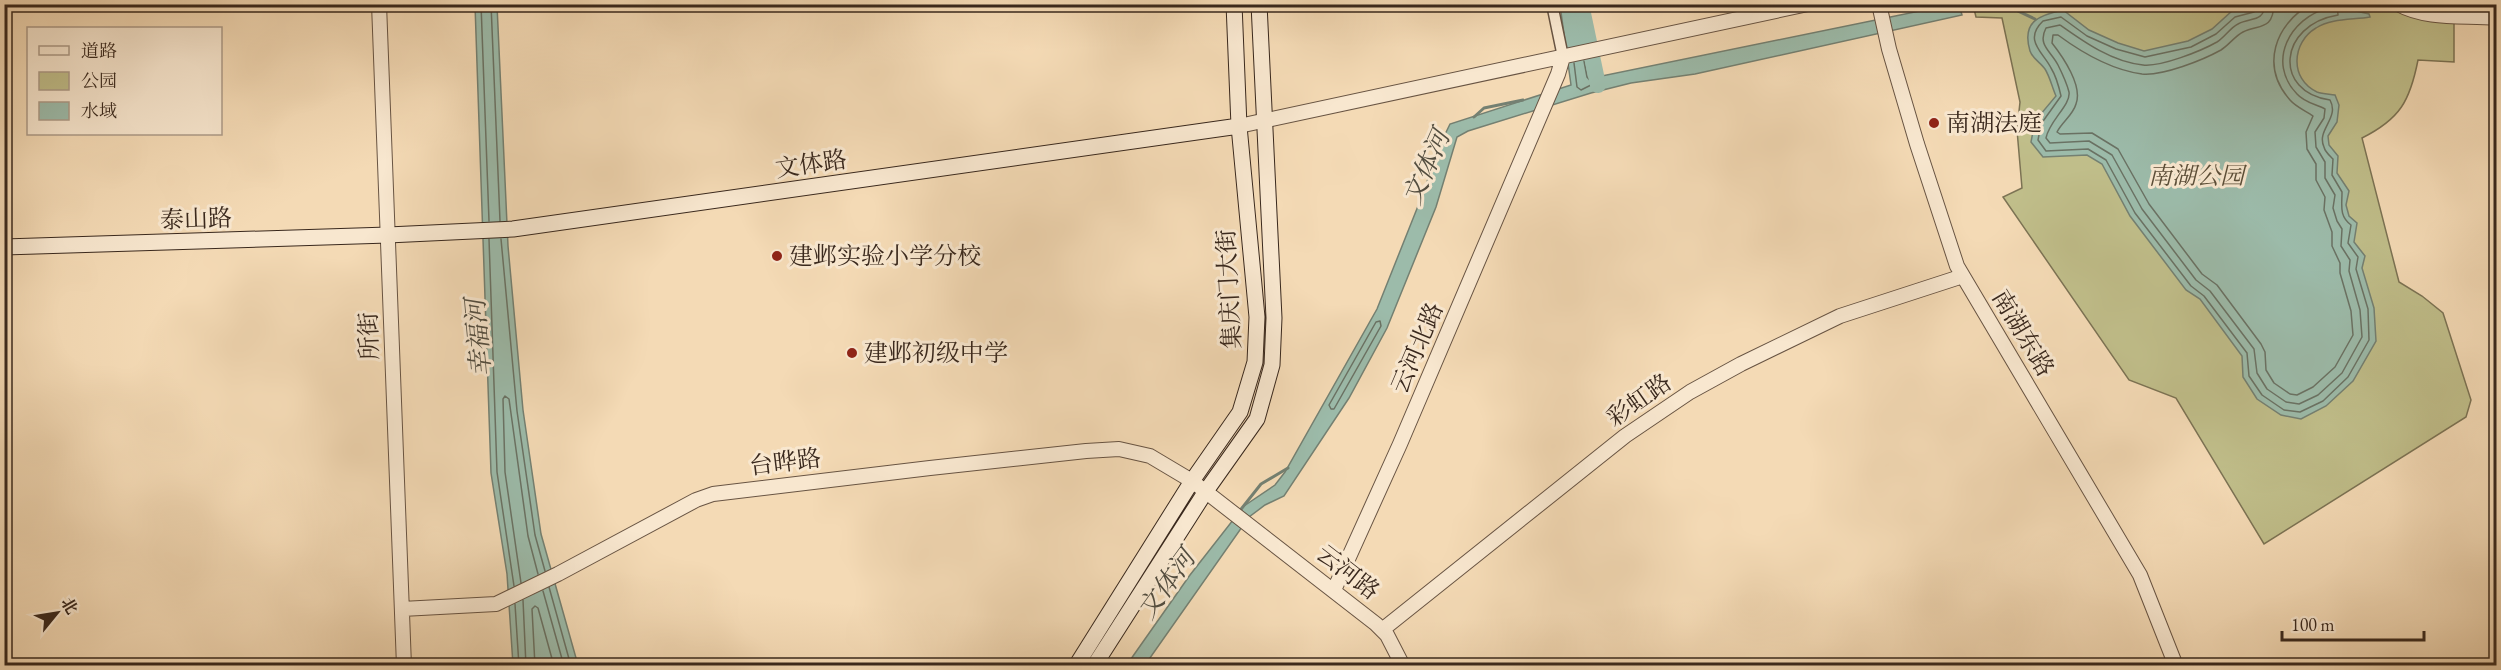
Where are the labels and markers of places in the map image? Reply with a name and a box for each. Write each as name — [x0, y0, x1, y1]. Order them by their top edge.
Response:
place label: 南湖法庭 — [1946, 107, 2042, 138]
marker: 南湖法庭 — [1927, 116, 1941, 130]
place label: 建邺实验小学分校 — [789, 240, 981, 271]
marker: 建邺实验小学分校 — [770, 249, 784, 263]
place label: 建邺初级中学 — [864, 337, 1008, 368]
marker: 建邺初级中学 — [845, 346, 859, 360]

